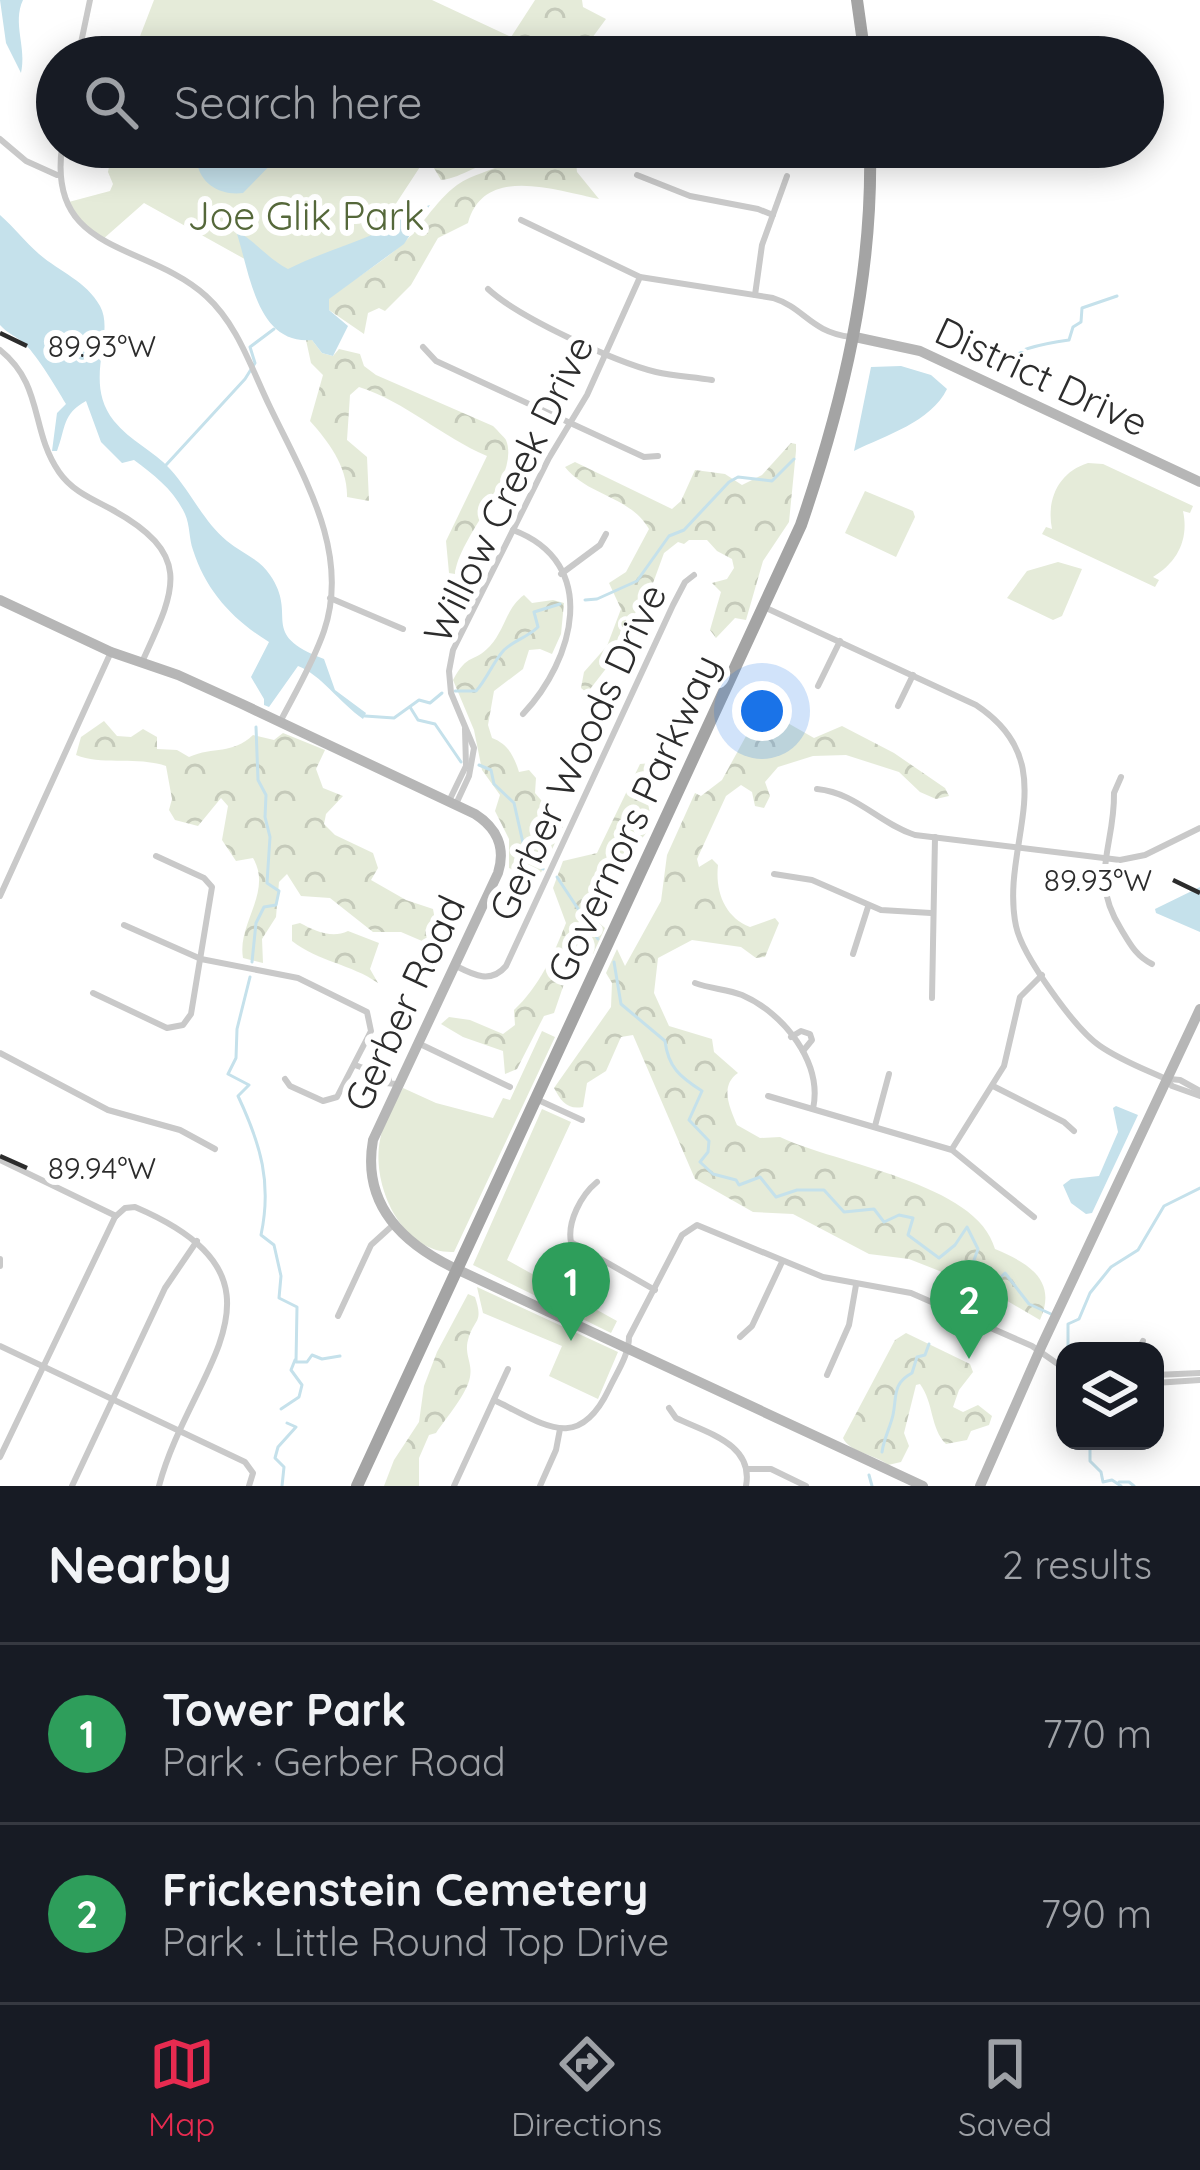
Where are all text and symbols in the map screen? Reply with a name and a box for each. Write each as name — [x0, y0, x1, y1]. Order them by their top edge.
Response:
search box — [36, 36, 1164, 168]
icon: search — [78, 69, 144, 135]
text: Search here — [174, 74, 422, 130]
park label: Joe Glik Park — [187, 191, 425, 240]
street label: District Drive — [928, 305, 1156, 447]
text: 89.93°W — [48, 327, 156, 365]
street label: Willow Creek Drive — [412, 327, 604, 651]
street label: Gerber Woods Drive — [477, 576, 677, 928]
street label: Governors Parkway — [536, 646, 730, 990]
your location — [732, 681, 792, 741]
text: 89.93°W — [1044, 861, 1152, 899]
street label: Gerber Road — [333, 887, 475, 1119]
text: 89.94°W — [48, 1149, 156, 1187]
pin: 1 — [532, 1242, 610, 1341]
pin: 2 — [930, 1260, 1008, 1359]
map controls — [1056, 1342, 1164, 1450]
button: layers — [1056, 1342, 1164, 1450]
text: Nearby — [48, 1532, 232, 1596]
text: 2 results — [1002, 1540, 1152, 1589]
text: Tower Park — [162, 1681, 406, 1737]
text: 1 — [79, 1709, 95, 1758]
text: 770 m — [1043, 1709, 1152, 1758]
text: Park · Gerber Road — [162, 1737, 506, 1786]
text: Frickenstein Cemetery — [162, 1861, 648, 1917]
text: 2 — [76, 1889, 98, 1938]
text: 790 m — [1041, 1889, 1152, 1938]
text: Park · Little Round Top Drive — [162, 1917, 669, 1966]
tab: Map — [148, 2031, 215, 2144]
tab: Directions — [511, 2031, 662, 2144]
tab: Saved — [958, 2031, 1052, 2144]

